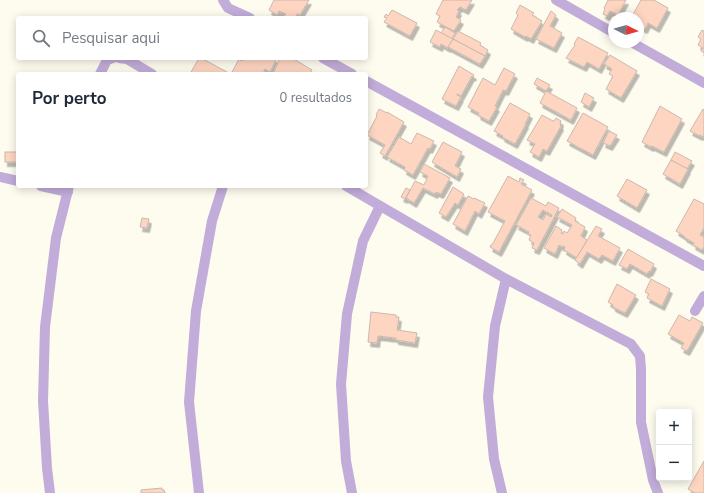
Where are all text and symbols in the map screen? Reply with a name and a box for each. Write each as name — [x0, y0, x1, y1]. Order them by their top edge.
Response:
north arrow — [608, 12, 644, 48]
search box — [16, 16, 368, 60]
icon: search — [30, 27, 52, 49]
text: Pesquisar aqui — [62, 28, 160, 48]
text: Por perto — [32, 87, 107, 110]
text: 0 resultados — [280, 89, 352, 107]
map controls — [656, 409, 692, 481]
button: + — [656, 409, 692, 445]
button: − — [656, 445, 692, 481]

